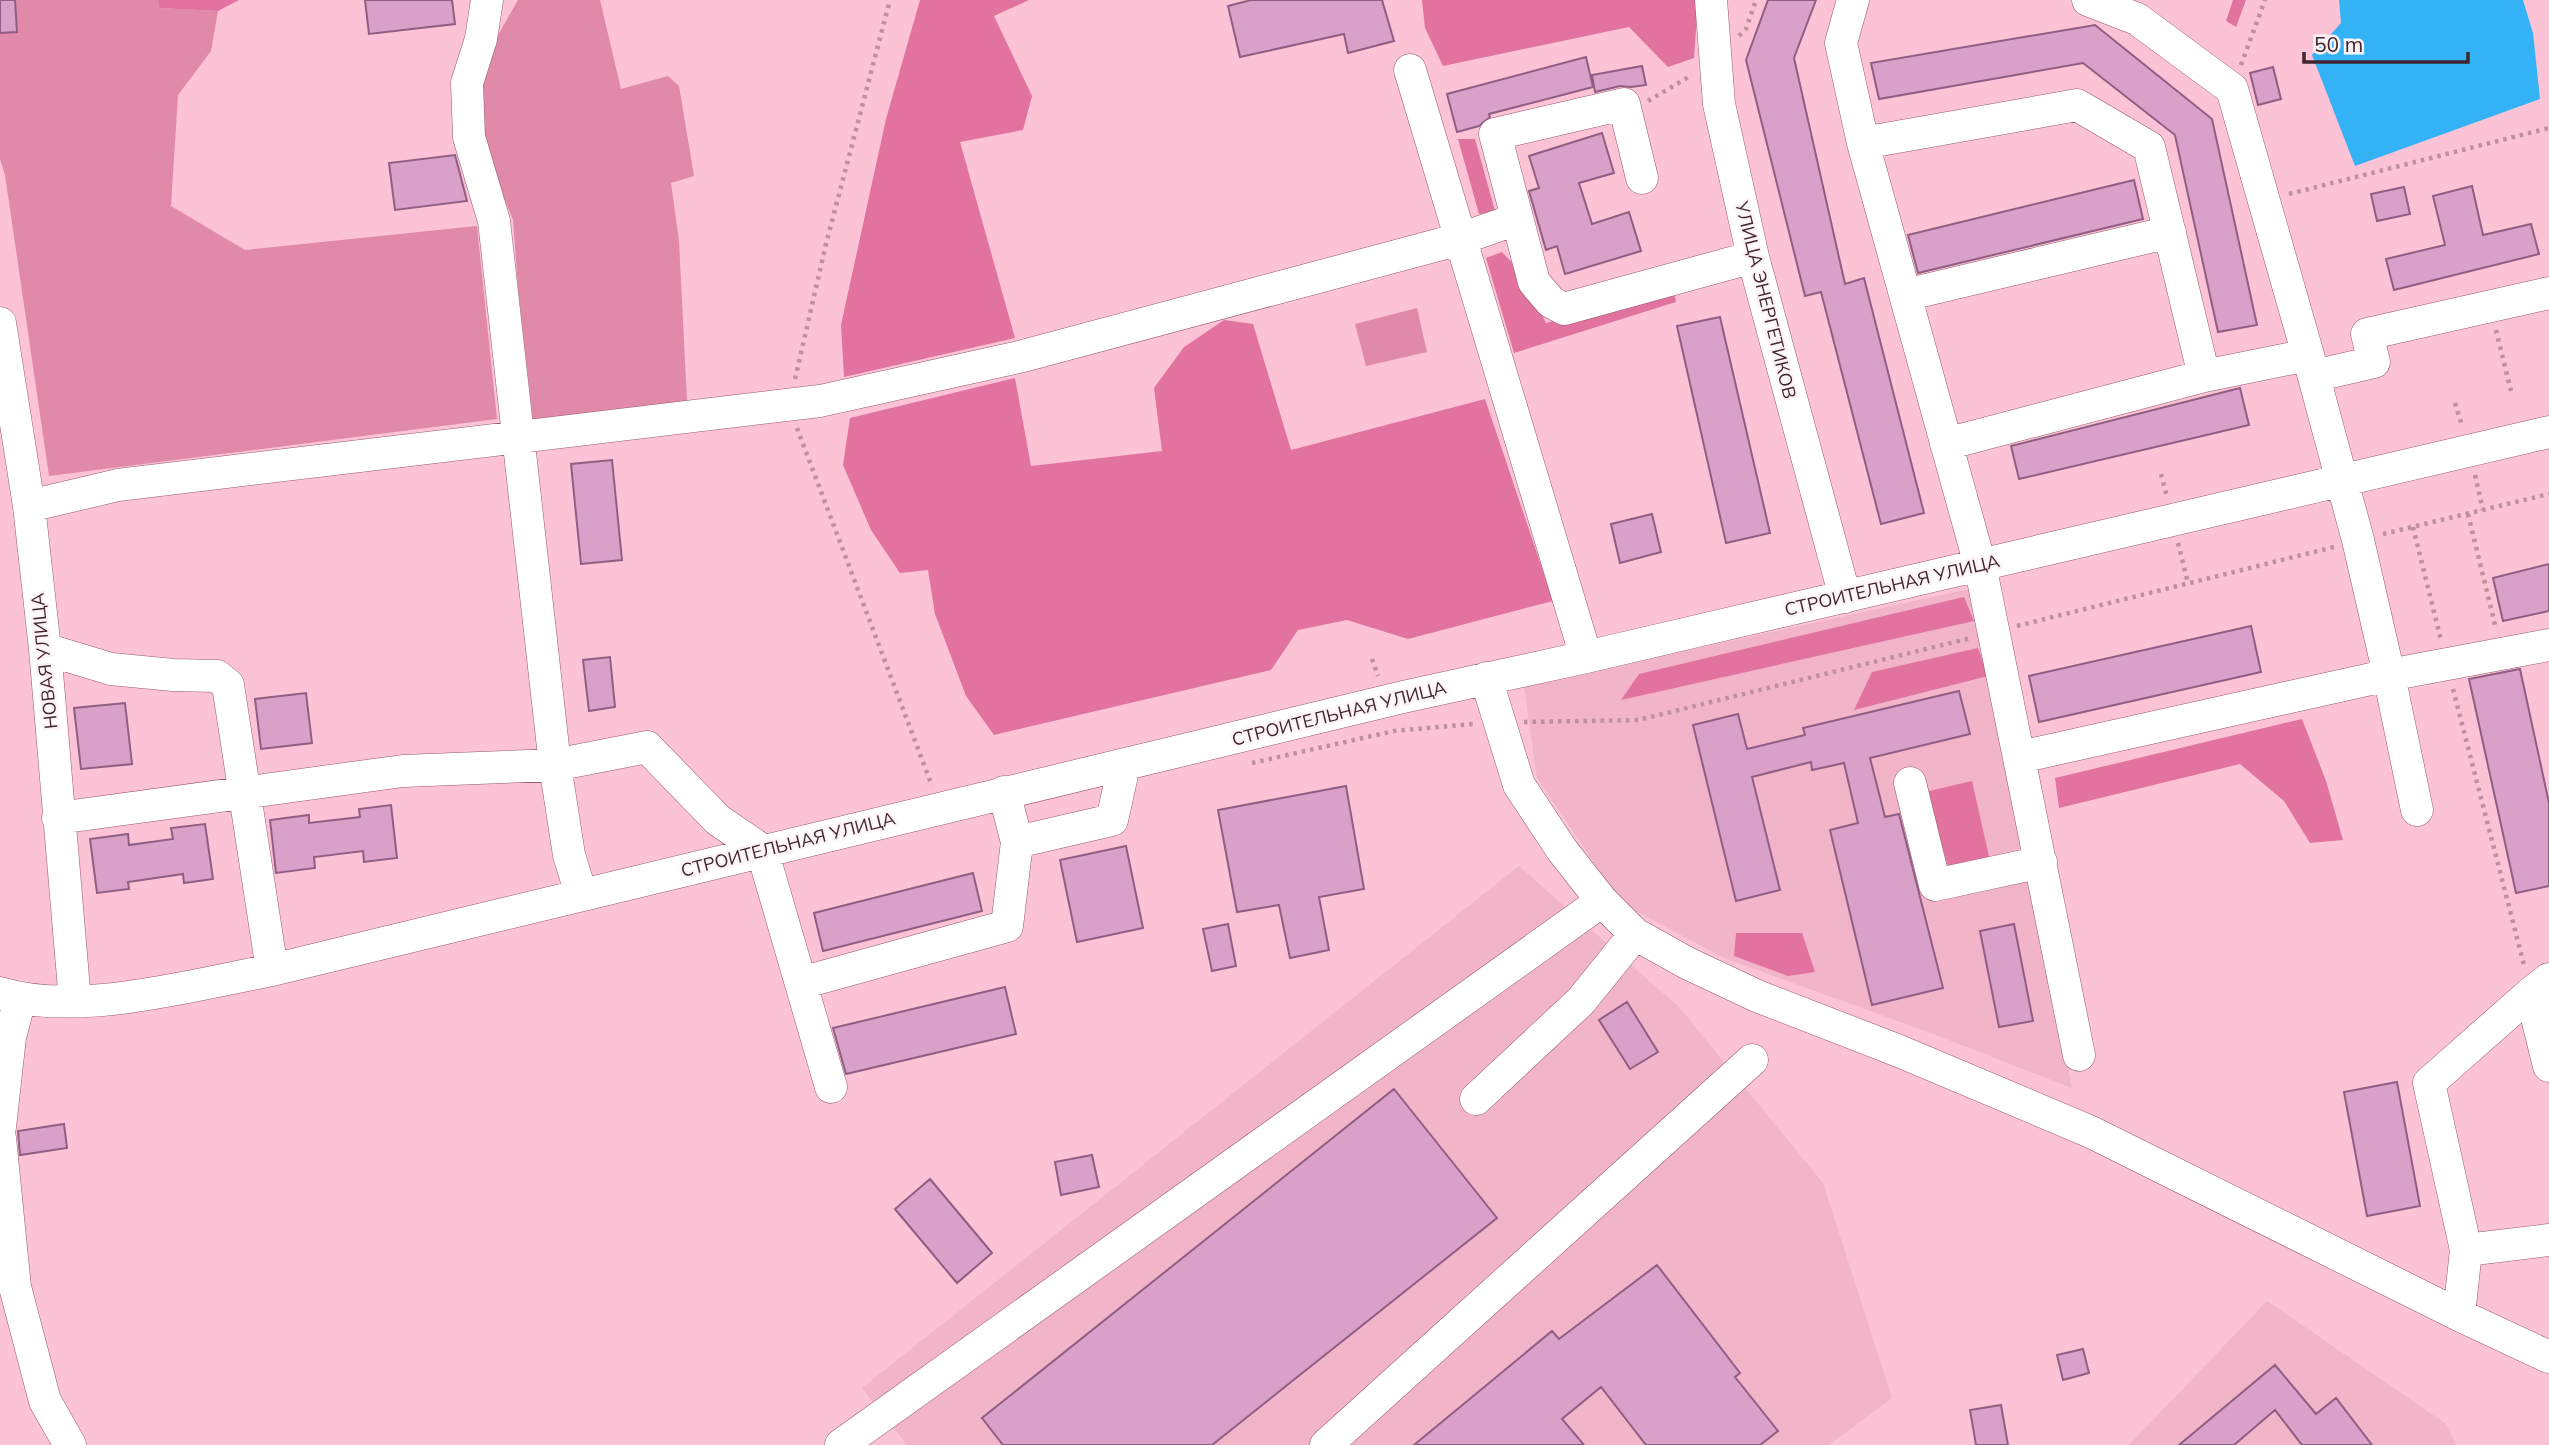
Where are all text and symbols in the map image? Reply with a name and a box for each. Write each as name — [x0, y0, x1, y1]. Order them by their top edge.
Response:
scale bar — [2304, 21, 2468, 65]
text: 50 m — [2314, 31, 2363, 57]
street label: УЛИЦА ЭНЕРГЕТИКОВ — [1730, 198, 1802, 401]
street label: СТРОИТЕЛЬНАЯ УЛИЦА — [1782, 549, 2002, 621]
street label: НОВАЯ УЛИЦА — [25, 592, 63, 730]
street label: СТРОИТЕЛЬНАЯ УЛИЦА — [1229, 675, 1449, 751]
street label: СТРОИТЕЛЬНАЯ УЛИЦА — [678, 806, 898, 882]

